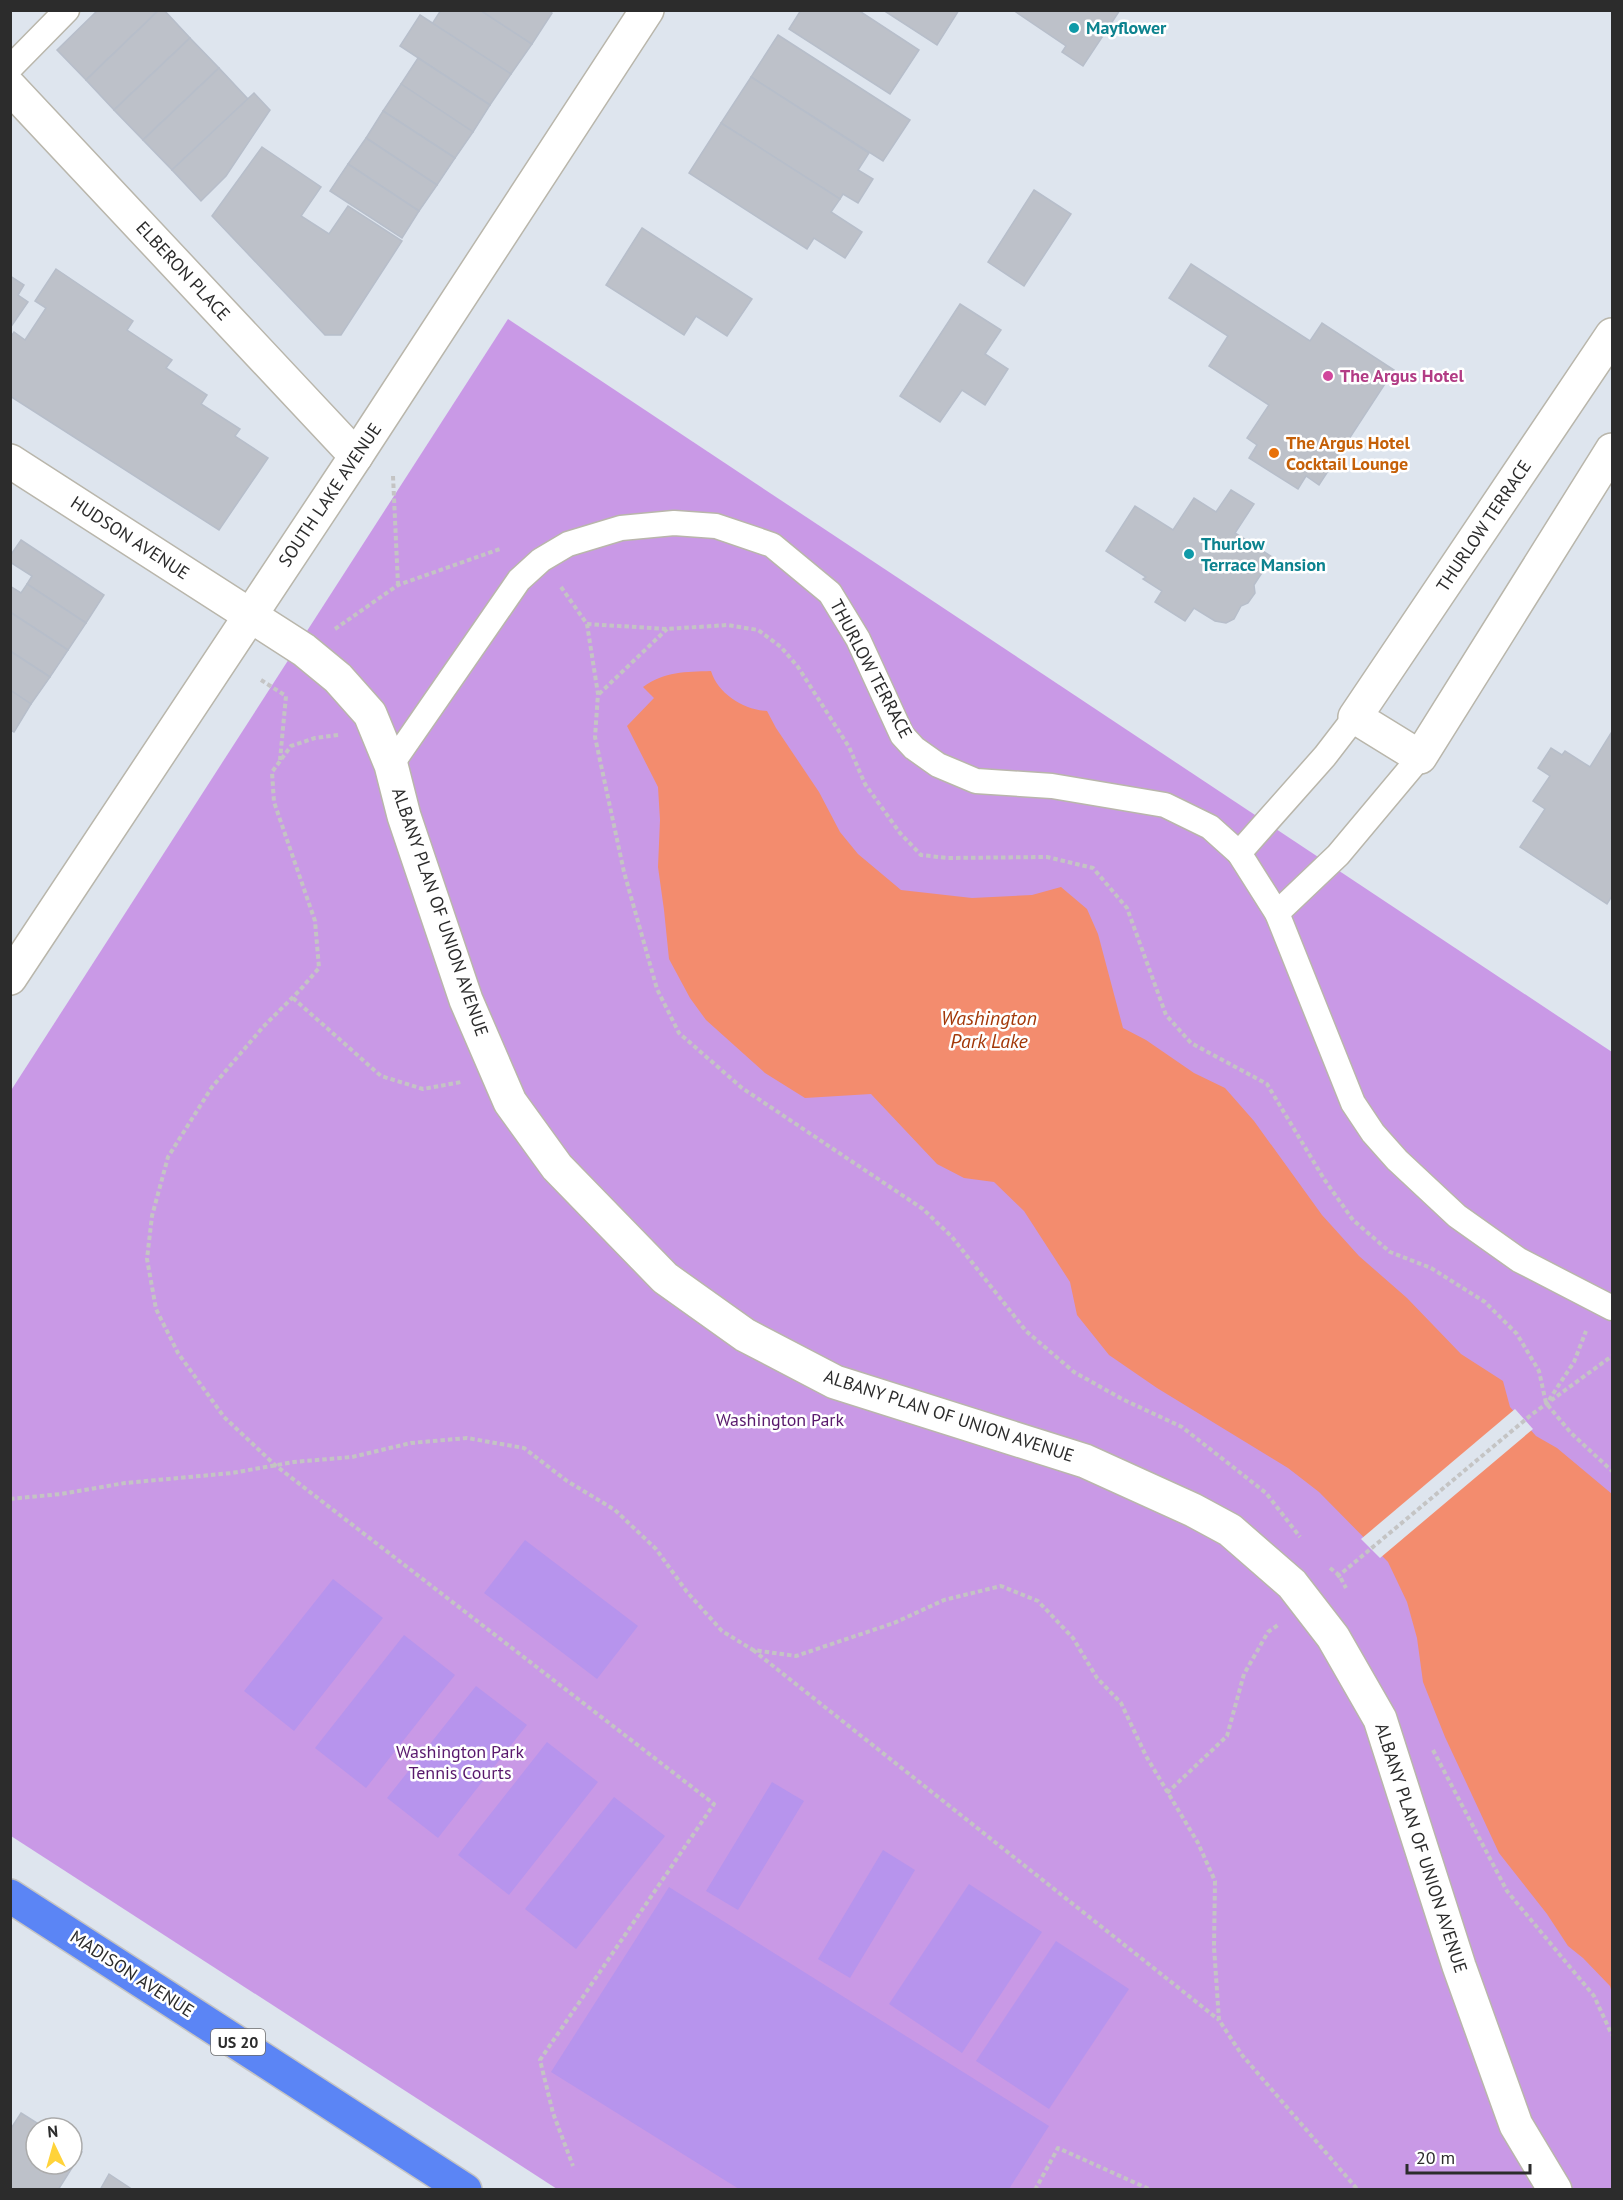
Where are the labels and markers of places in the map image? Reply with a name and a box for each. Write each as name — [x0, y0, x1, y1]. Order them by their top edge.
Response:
place label: Mayflower — [1086, 16, 1167, 39]
marker: Mayflower — [1067, 21, 1081, 35]
place label: The Argus Hotel — [1340, 364, 1464, 387]
marker: The Argus Hotel — [1321, 369, 1335, 383]
place label: The Argus Hotel Cocktail Lounge — [1286, 431, 1410, 475]
marker: The Argus Hotel Cocktail Lounge — [1267, 446, 1281, 460]
place label: Thurlow Terrace Mansion — [1201, 532, 1326, 576]
marker: Thurlow Terrace Mansion — [1182, 547, 1196, 561]

